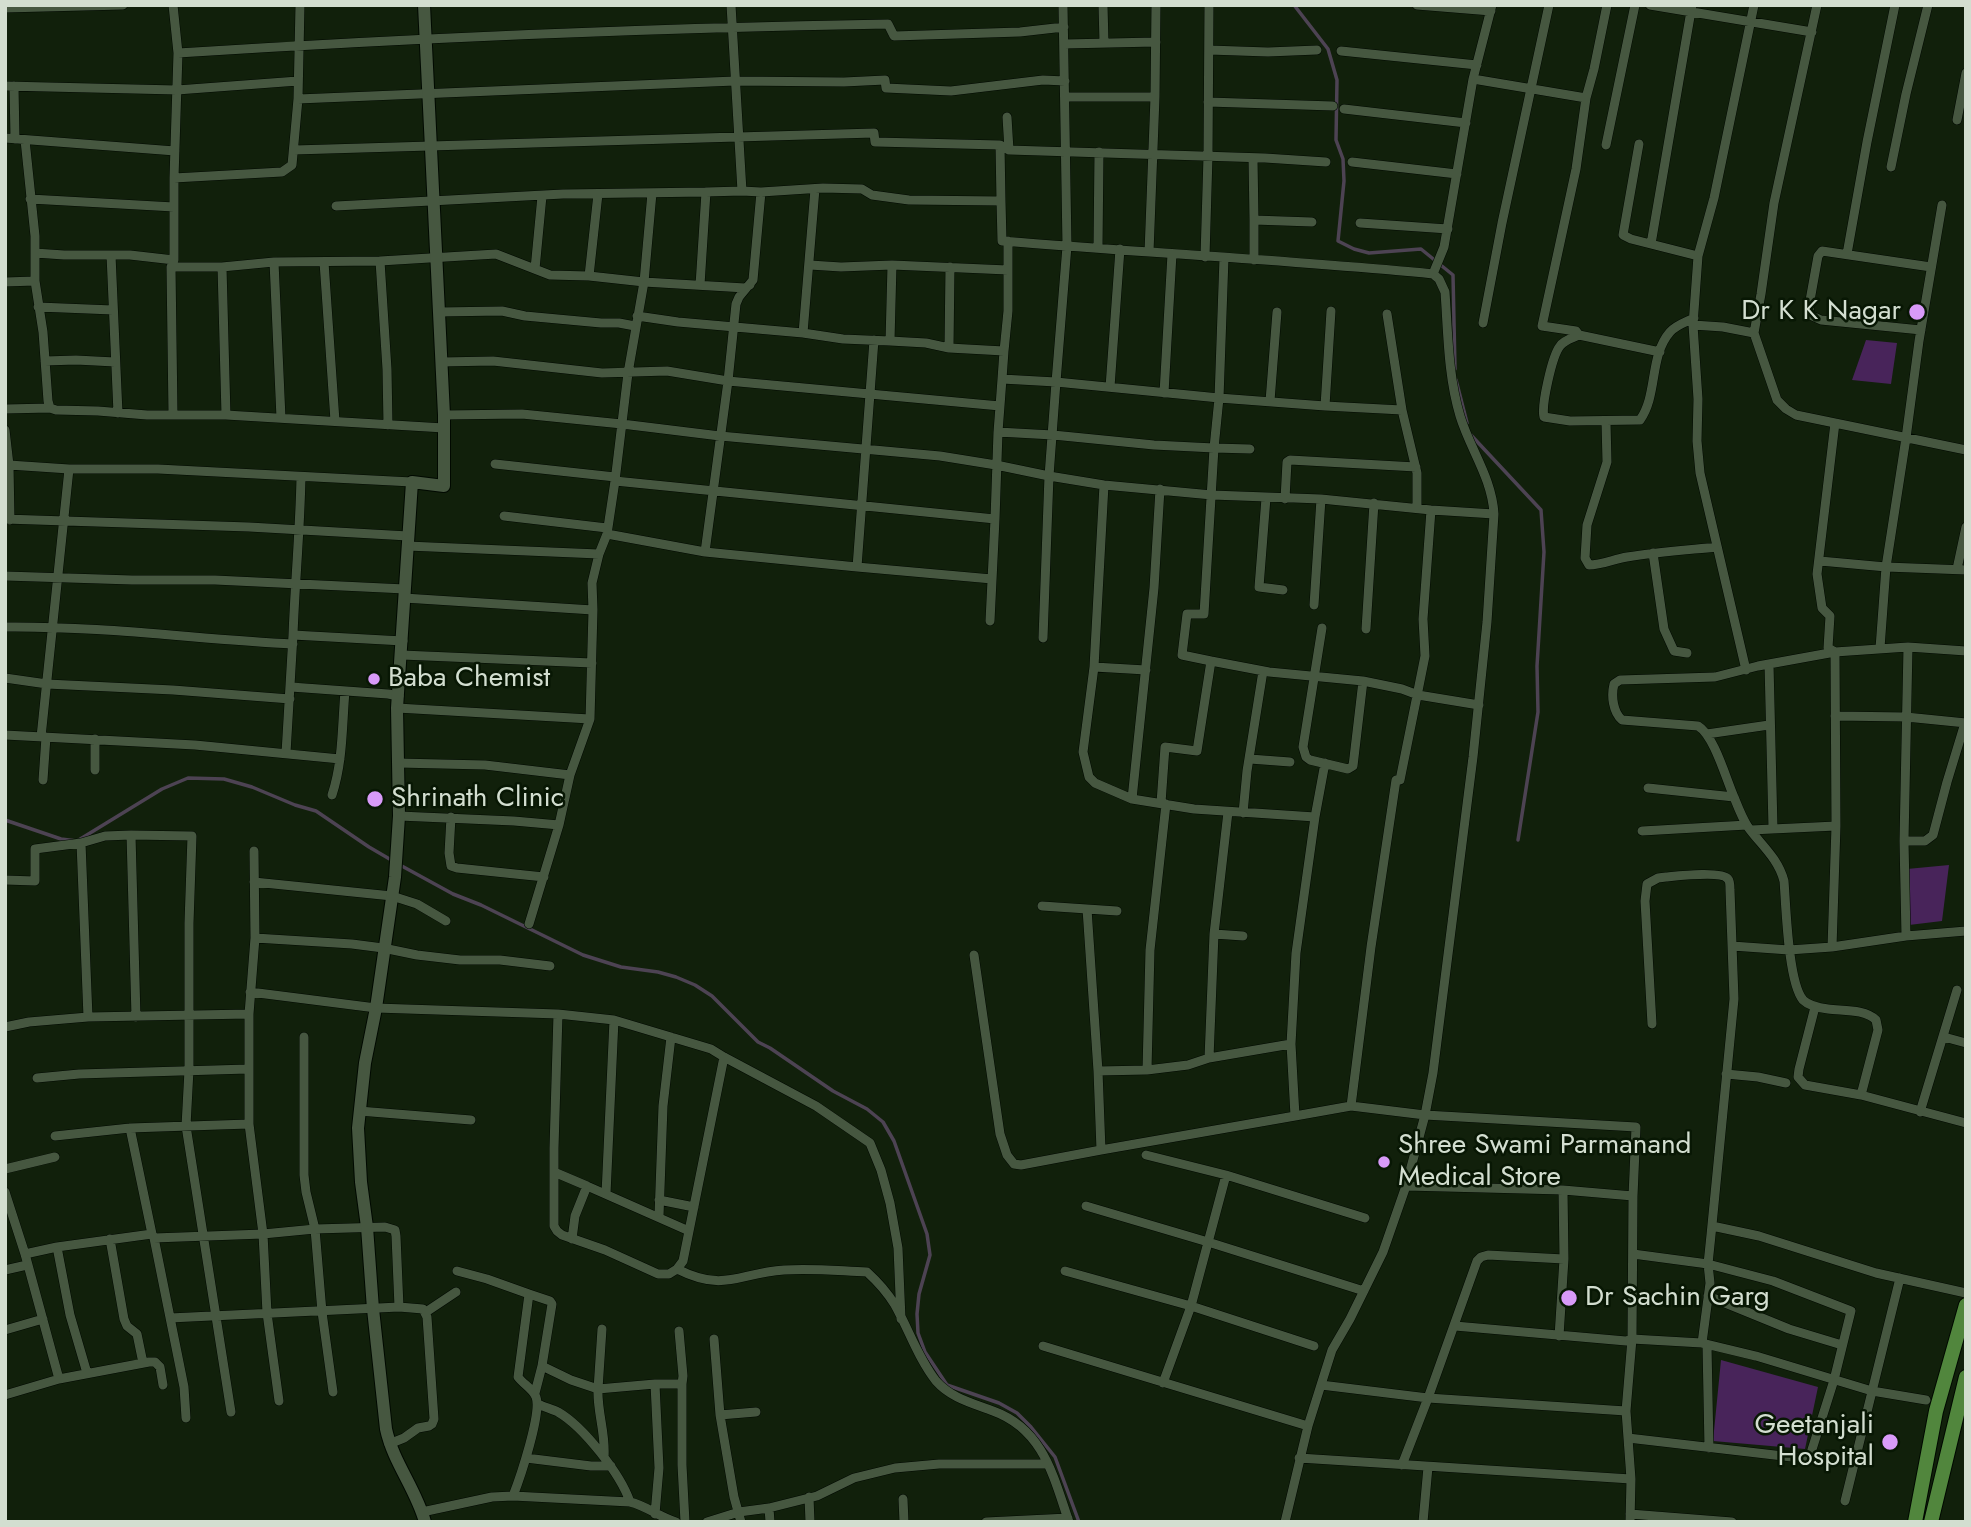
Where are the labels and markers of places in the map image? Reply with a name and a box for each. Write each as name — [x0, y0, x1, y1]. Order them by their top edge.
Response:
place label: Dr K K Nagar — [1741, 295, 1901, 329]
marker: Dr K K Nagar — [1907, 302, 1927, 322]
place label: Baba Chemist — [388, 662, 550, 696]
marker: Baba Chemist — [366, 671, 382, 687]
place label: Shrinath Clinic — [391, 782, 564, 816]
marker: Shrinath Clinic — [365, 789, 385, 809]
place label: Shree Swami Parmanand Medical Store — [1398, 1129, 1692, 1195]
marker: Shree Swami Parmanand Medical Store — [1376, 1154, 1392, 1170]
place label: Dr Sachin Garg — [1585, 1281, 1770, 1315]
marker: Dr Sachin Garg — [1559, 1288, 1579, 1308]
place label: Geetanjali Hospital — [1754, 1409, 1874, 1475]
marker: Geetanjali Hospital — [1880, 1432, 1900, 1452]

